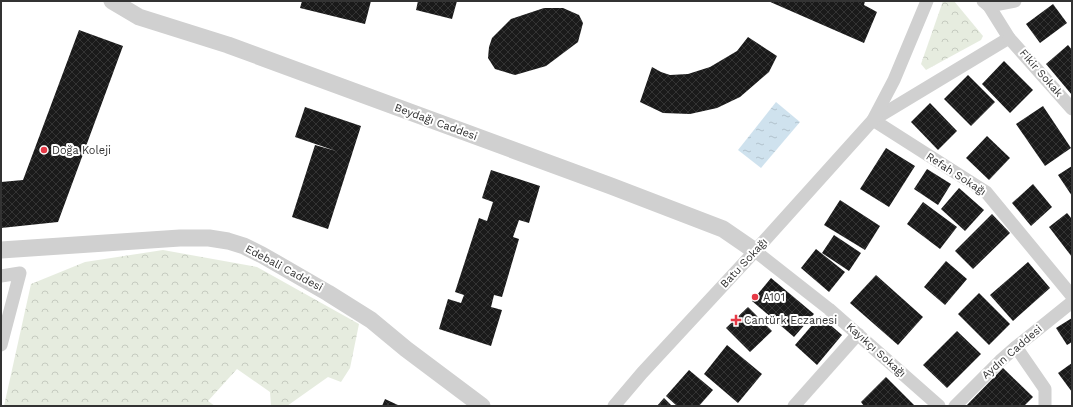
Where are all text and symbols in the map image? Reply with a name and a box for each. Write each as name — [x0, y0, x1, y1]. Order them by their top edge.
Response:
street label: Fikir Sokak — [1017, 46, 1065, 100]
street label: Beydağı Caddesi — [393, 101, 479, 143]
place label: Doğa Koleji — [52, 144, 111, 157]
marker: Doğa Koleji — [39, 145, 49, 155]
street label: Refah Sokağı — [924, 150, 988, 198]
street label: Batu Sokağı — [718, 235, 770, 291]
street label: Edebali Caddesi — [243, 242, 325, 294]
place label: A101 — [763, 291, 785, 304]
marker: A101 — [750, 292, 760, 302]
place label: Cantürk Eczanesi — [744, 314, 837, 327]
marker: Cantürk Eczanesi — [731, 315, 741, 325]
street label: Kayıkçı Sokağı — [844, 320, 908, 380]
street label: Aydın Caddesi — [979, 322, 1045, 382]

